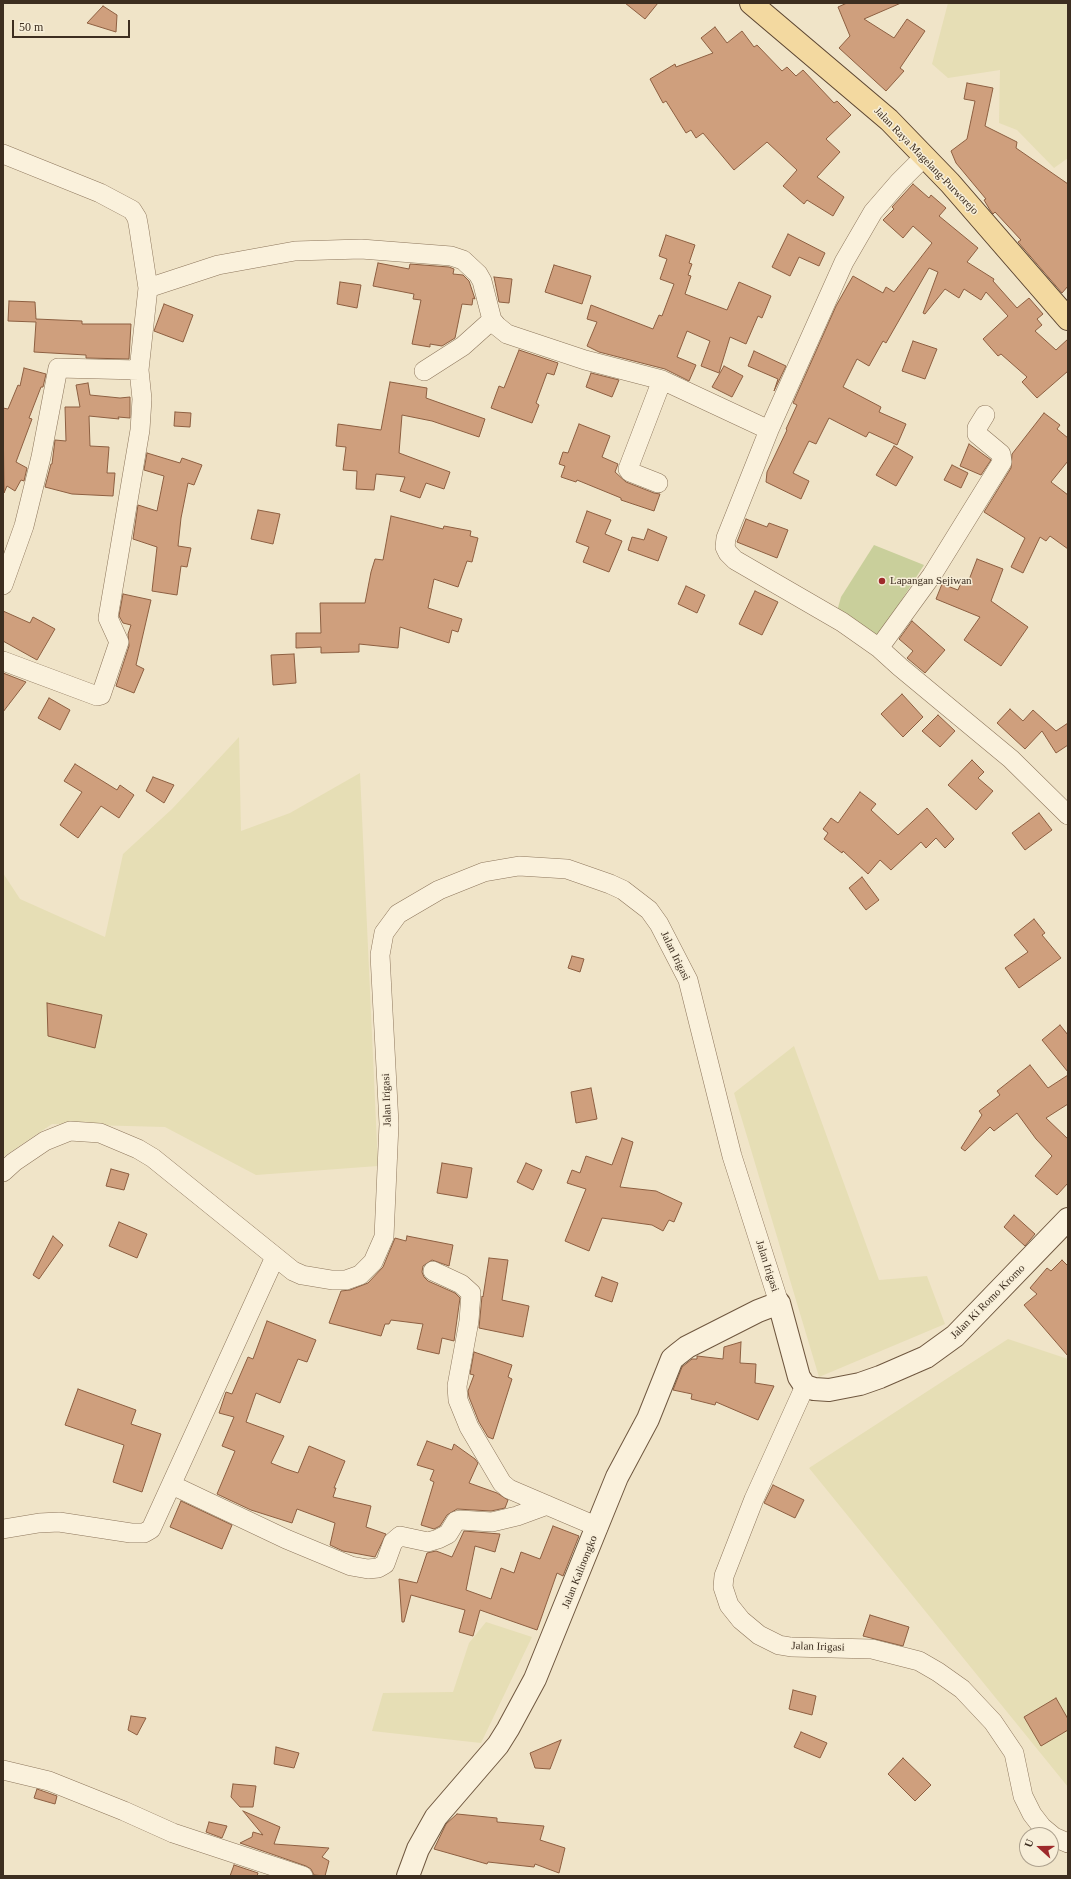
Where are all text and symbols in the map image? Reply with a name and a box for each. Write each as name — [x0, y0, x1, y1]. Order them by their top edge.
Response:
scale bar — [14, 12, 132, 38]
text: 50 m — [19, 20, 43, 34]
street label: Jalan Raya Magelang-Purworejo — [871, 105, 981, 217]
place label: Lapangan Sejiwan — [890, 574, 972, 588]
marker: Lapangan Sejiwan — [877, 576, 887, 586]
street label: Jalan Irigasi — [657, 929, 693, 983]
street label: Jalan Irigasi — [379, 1073, 395, 1127]
street label: Jalan Irigasi — [752, 1239, 782, 1293]
street label: Jalan Ki Romo Kromo — [948, 1262, 1028, 1342]
street label: Jalan Kalinongko — [559, 1534, 601, 1610]
street label: Jalan Irigasi — [791, 1639, 845, 1655]
north arrow — [1019, 1827, 1059, 1867]
text: U — [1022, 1837, 1036, 1849]

